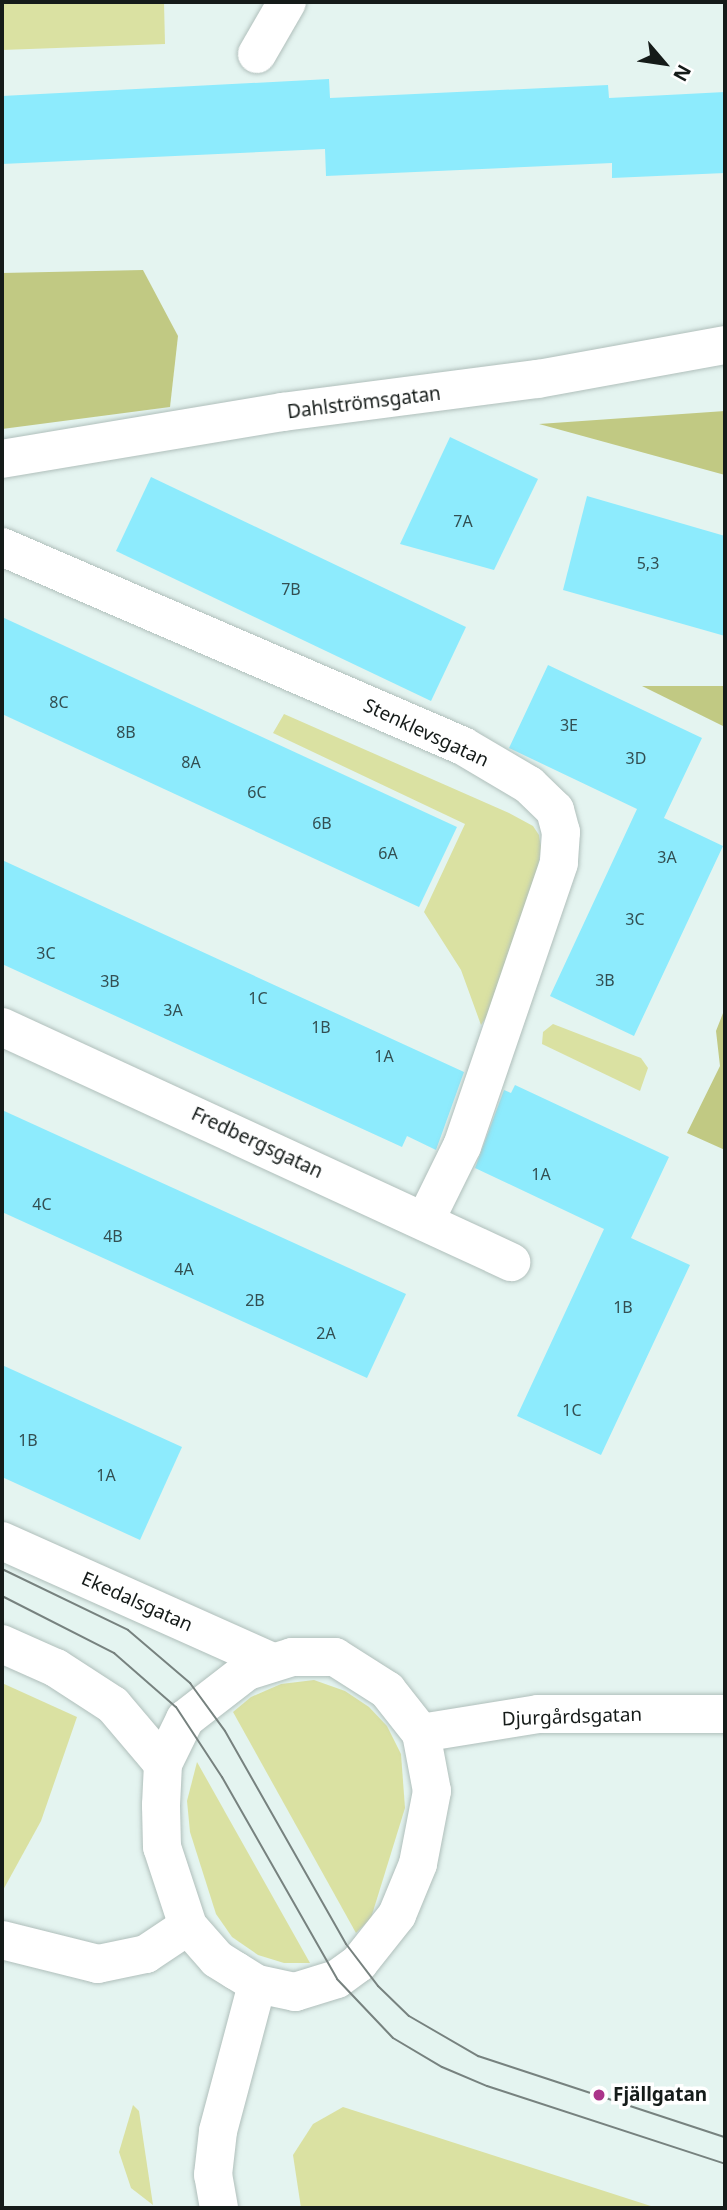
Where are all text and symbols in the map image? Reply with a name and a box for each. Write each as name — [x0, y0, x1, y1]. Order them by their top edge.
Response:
north arrow — [629, 28, 699, 98]
text: N — [667, 60, 697, 86]
street label: Dahlströmsgatan — [286, 382, 442, 424]
house number: 7A — [453, 511, 473, 531]
house number: 5,3 — [637, 553, 659, 573]
house number: 7B — [281, 579, 301, 599]
house number: 8C — [49, 692, 69, 712]
street label: Stenklevsgatan — [360, 694, 492, 772]
house number: 3E — [560, 715, 578, 735]
house number: 8B — [116, 722, 136, 742]
house number: 3D — [626, 748, 646, 768]
house number: 8A — [181, 752, 201, 772]
house number: 6C — [247, 782, 267, 802]
house number: 6B — [312, 813, 332, 833]
house number: 6A — [378, 843, 398, 863]
house number: 3A — [657, 847, 677, 867]
house number: 3C — [625, 909, 645, 929]
house number: 3C — [36, 943, 56, 963]
house number: 3B — [595, 970, 615, 990]
house number: 3B — [100, 971, 120, 991]
house number: 1C — [248, 988, 268, 1008]
house number: 3A — [163, 1000, 183, 1020]
house number: 1B — [311, 1017, 331, 1037]
house number: 1A — [374, 1046, 394, 1066]
street label: Fredbergsgatan — [188, 1103, 326, 1183]
house number: 1A — [531, 1164, 551, 1184]
house number: 4C — [32, 1194, 52, 1214]
house number: 4B — [103, 1226, 123, 1246]
house number: 4A — [174, 1259, 194, 1279]
house number: 2B — [245, 1290, 265, 1310]
house number: 1B — [613, 1297, 633, 1317]
house number: 2A — [316, 1323, 336, 1343]
house number: 1C — [562, 1400, 582, 1420]
house number: 1B — [18, 1430, 38, 1450]
house number: 1A — [96, 1465, 116, 1485]
street label: Ekedalsgatan — [78, 1567, 196, 1637]
street label: Djurgårdsgatan — [501, 1703, 643, 1731]
place label: Fjällgatan — [613, 2084, 707, 2106]
marker: Fjällgatan — [591, 2087, 607, 2103]

